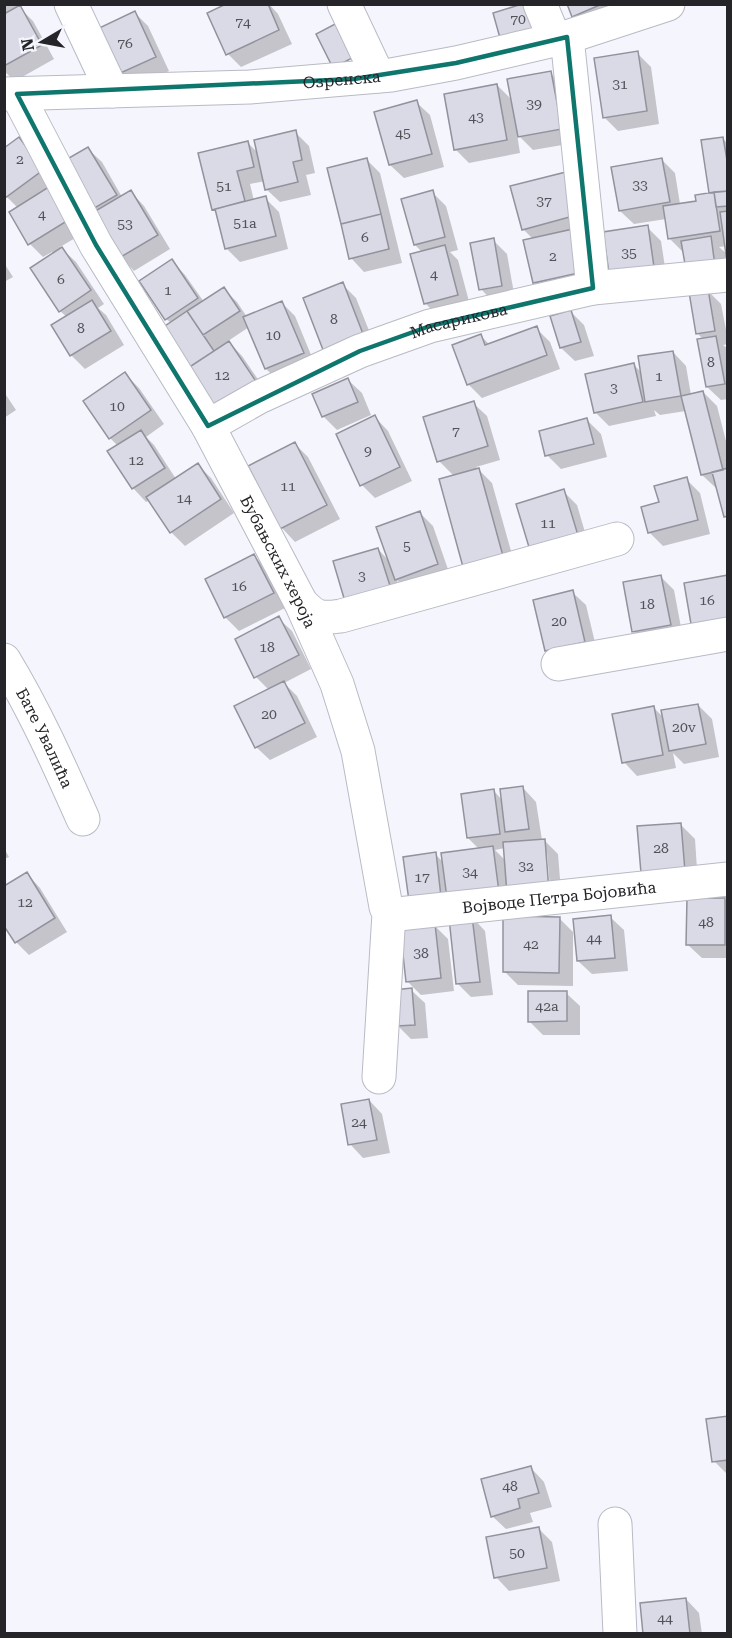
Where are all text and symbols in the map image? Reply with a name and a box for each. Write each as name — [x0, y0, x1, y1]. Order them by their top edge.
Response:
house number: 70 — [510, 11, 526, 27]
north arrow — [12, 12, 72, 72]
house number: 74 — [235, 14, 251, 30]
house number: 76 — [117, 35, 133, 51]
text: N — [17, 37, 38, 52]
street label: Озренска — [302, 67, 382, 92]
house number: 31 — [612, 76, 628, 92]
house number: 39 — [526, 96, 542, 112]
house number: 43 — [468, 109, 484, 125]
house number: 45 — [395, 125, 411, 141]
house number: 2 — [16, 151, 24, 167]
house number: 33 — [632, 177, 648, 193]
house number: 51 — [216, 178, 232, 194]
house number: 37 — [536, 193, 552, 209]
house number: 4 — [38, 206, 46, 222]
house number: 51a — [233, 215, 257, 231]
house number: 53 — [117, 216, 133, 232]
house number: 6 — [361, 229, 369, 245]
house number: 35 — [621, 245, 637, 261]
house number: 2 — [549, 248, 557, 264]
house number: 4 — [430, 266, 438, 282]
house number: 6 — [57, 271, 65, 287]
house number: 1 — [164, 282, 172, 298]
street label: Масарикова — [407, 299, 509, 342]
house number: 8 — [330, 311, 338, 327]
house number: 8 — [77, 320, 85, 336]
house number: 10 — [265, 327, 281, 343]
house number: 8 — [707, 354, 715, 370]
house number: 12 — [214, 367, 230, 383]
house number: 1 — [655, 368, 663, 384]
house number: 3 — [610, 380, 618, 396]
house number: 10 — [109, 398, 125, 414]
house number: 7 — [452, 423, 460, 439]
house number: 9 — [364, 443, 372, 459]
house number: 12 — [128, 452, 144, 468]
house number: 11 — [280, 478, 296, 494]
house number: 14 — [176, 490, 192, 506]
street label: Бубањских хероја — [236, 492, 320, 631]
house number: 11 — [540, 515, 556, 531]
house number: 5 — [403, 538, 411, 554]
house number: 3 — [358, 568, 366, 584]
house number: 16 — [231, 578, 247, 594]
house number: 16 — [699, 592, 715, 608]
house number: 18 — [639, 596, 655, 612]
house number: 20 — [551, 613, 567, 629]
house number: 18 — [259, 639, 275, 655]
street label: Бате Увалића — [12, 685, 77, 791]
house number: 20 — [261, 706, 277, 722]
house number: 20v — [672, 719, 697, 735]
house number: 28 — [653, 840, 669, 856]
house number: 32 — [518, 858, 534, 874]
house number: 34 — [462, 864, 478, 880]
house number: 17 — [414, 869, 430, 885]
street label: Војводе Петра Бојовића — [461, 878, 657, 917]
house number: 12 — [17, 894, 33, 910]
house number: 48 — [698, 914, 714, 930]
house number: 44 — [586, 930, 602, 946]
house number: 42 — [523, 936, 539, 952]
house number: 38 — [413, 945, 429, 961]
house number: 42a — [535, 998, 559, 1014]
house number: 24 — [351, 1114, 367, 1130]
house number: 48 — [502, 1478, 518, 1494]
house number: 50 — [509, 1545, 525, 1561]
house number: 44 — [657, 1610, 673, 1626]

